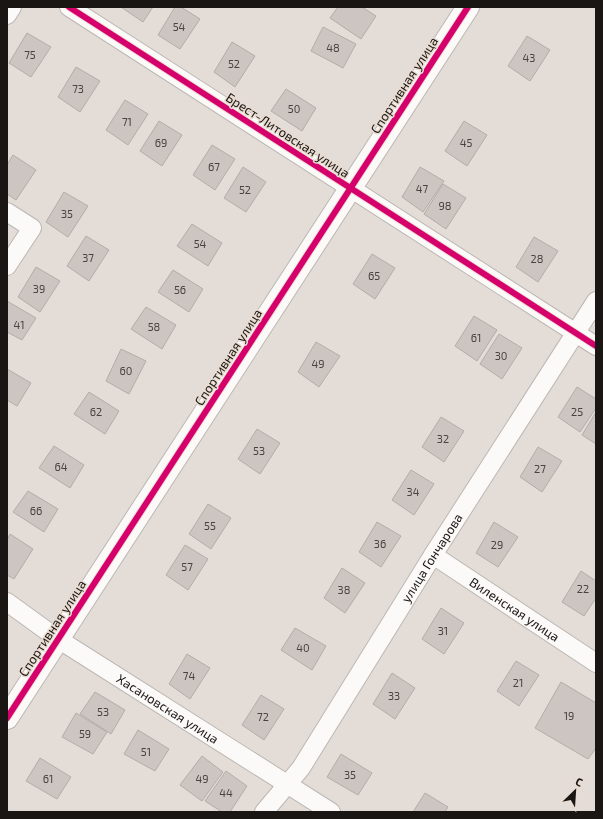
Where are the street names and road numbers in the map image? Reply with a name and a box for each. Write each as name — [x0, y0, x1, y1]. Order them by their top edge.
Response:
street label: Спортивная улица — [367, 34, 441, 136]
street label: Брест-Литовская улица — [223, 89, 353, 181]
street label: Спортивная улица — [191, 306, 265, 408]
street label: улица Гончарова — [398, 510, 466, 605]
street label: Виленская улица — [467, 574, 563, 645]
street label: Спортивная улица — [15, 577, 89, 679]
street label: Хасановская улица — [114, 670, 222, 747]

